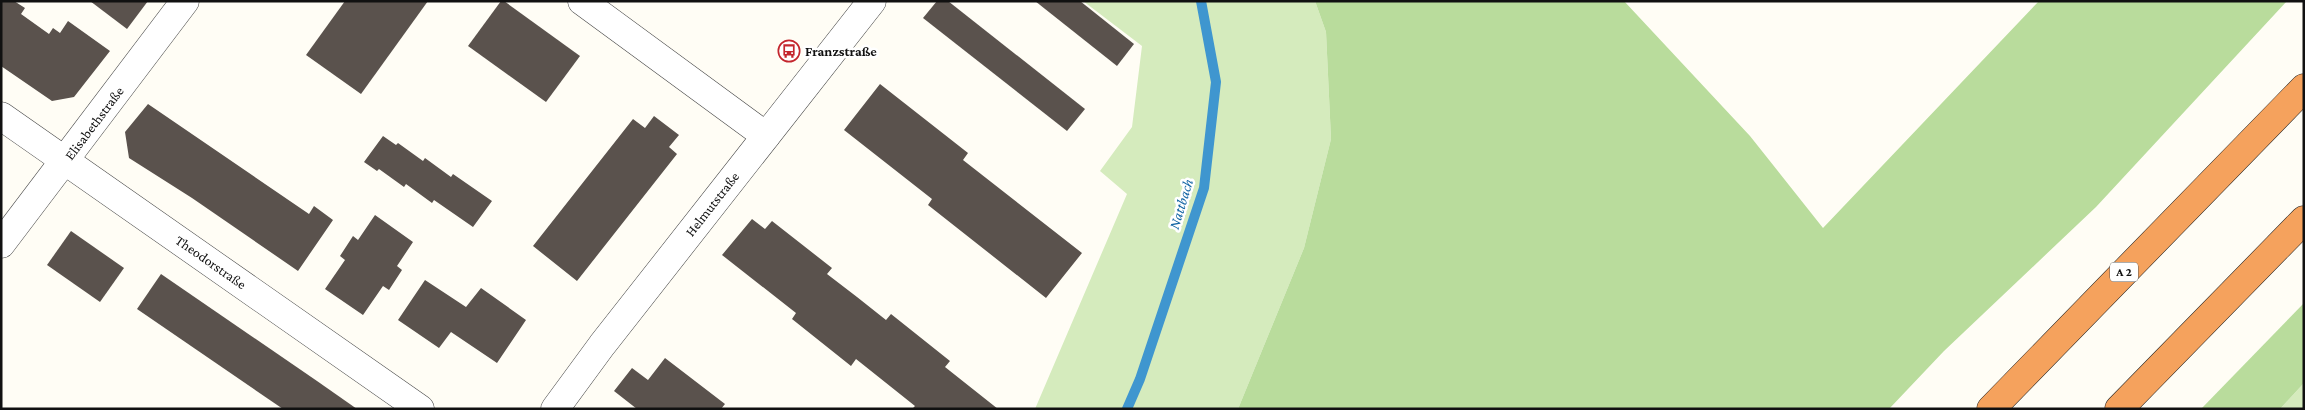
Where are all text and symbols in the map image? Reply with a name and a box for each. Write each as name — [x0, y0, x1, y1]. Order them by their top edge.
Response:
bus stop icon: Franzstraße — [777, 39, 801, 63]
place label: Franzstraße — [805, 43, 877, 59]
street label: Elisabethstraße — [61, 83, 127, 163]
street label: Helmutstraße — [682, 169, 742, 239]
water label: Nattbach — [1166, 177, 1196, 231]
street label: Theodorstraße — [173, 232, 249, 292]
road number: A 2 — [2110, 262, 2138, 282]

